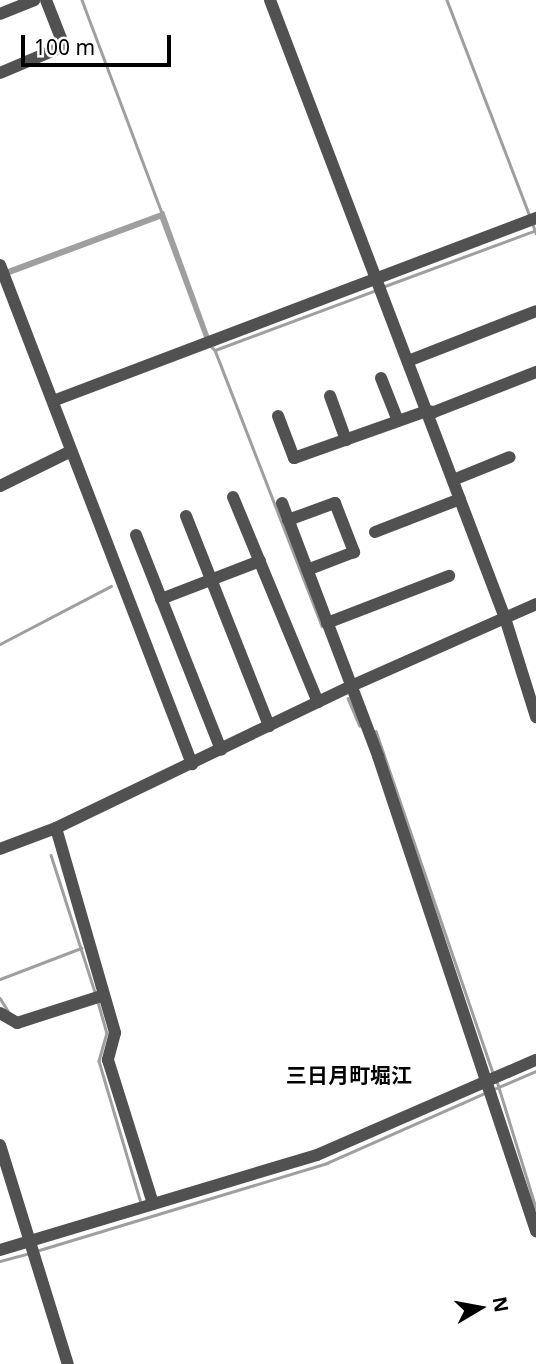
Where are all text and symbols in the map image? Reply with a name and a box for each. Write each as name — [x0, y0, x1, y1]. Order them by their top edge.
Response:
scale bar — [24, 21, 175, 65]
text: 100 m — [34, 33, 95, 61]
district label: 三日月町堀江 — [286, 1062, 412, 1088]
north arrow — [445, 1273, 515, 1343]
text: N — [487, 1294, 515, 1314]

